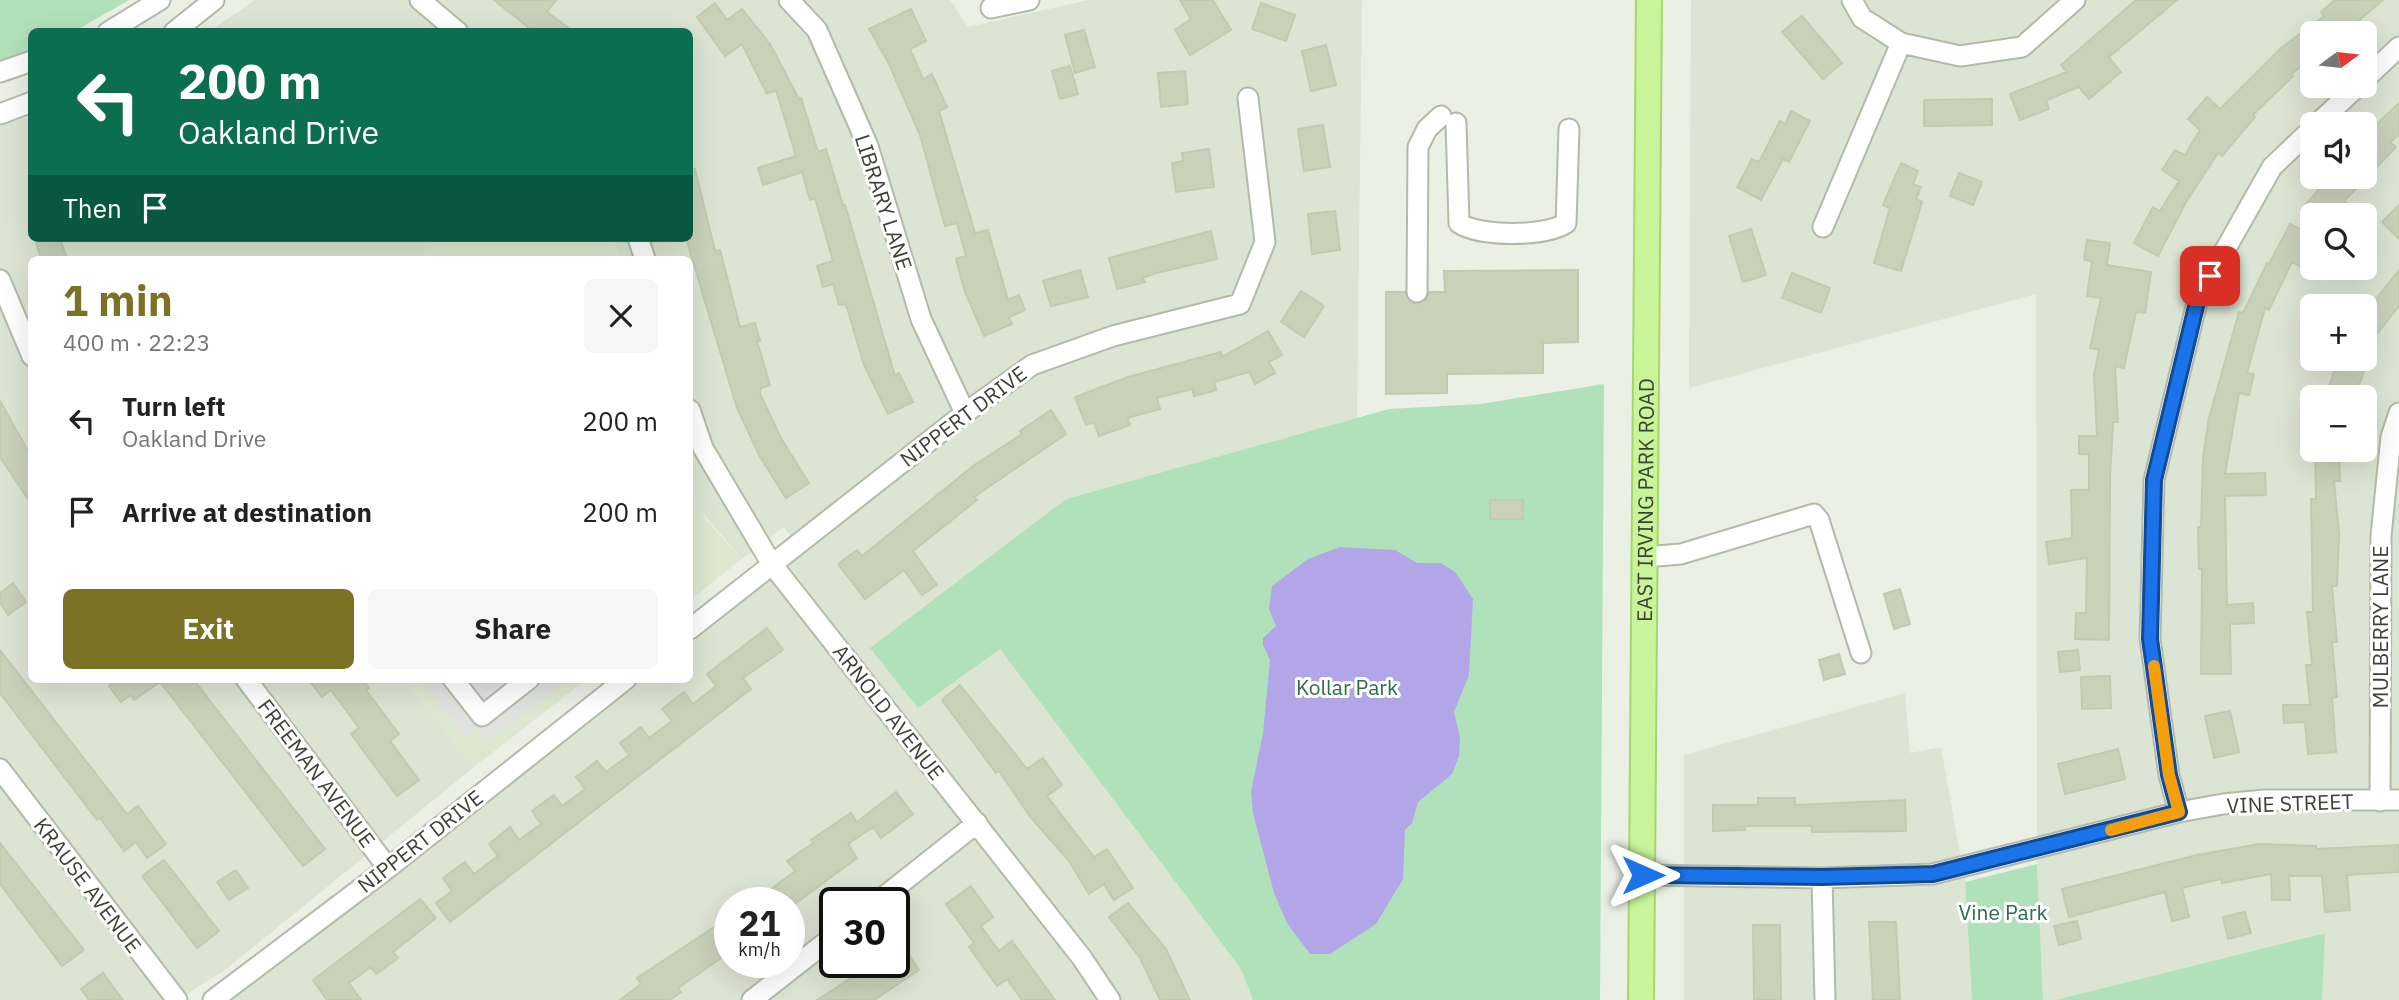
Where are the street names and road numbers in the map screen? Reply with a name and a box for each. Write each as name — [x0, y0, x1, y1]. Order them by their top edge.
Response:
street label: LIBRARY LANE — [849, 131, 919, 273]
street label: NIPPERT DRIVE — [894, 359, 1032, 473]
street label: EAST IRVING PARK ROAD — [1630, 378, 1660, 622]
street label: MULBERRY LANE — [2366, 546, 2394, 708]
street label: ARNOLD AVENUE — [827, 638, 951, 786]
street label: FREEMAN AVENUE — [252, 693, 382, 853]
street label: NIPPERT DRIVE — [352, 783, 488, 899]
street label: VINE STREET — [2226, 787, 2354, 819]
street label: KRAUSE AVENUE — [28, 812, 148, 958]

